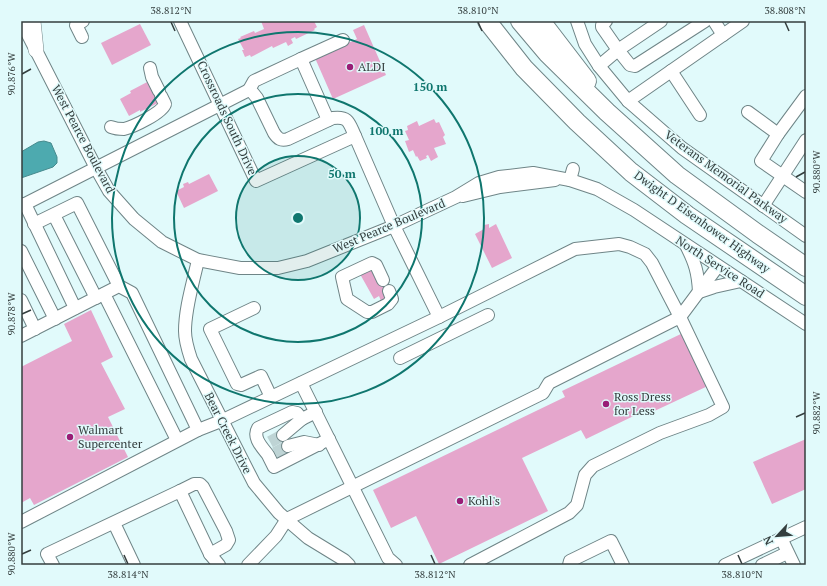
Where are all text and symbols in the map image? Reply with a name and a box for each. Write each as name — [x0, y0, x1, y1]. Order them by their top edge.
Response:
text: 38.812°N — [151, 4, 192, 17]
text: 38.810°N — [458, 4, 499, 17]
text: 38.808°N — [765, 4, 806, 17]
text: 90.876°W — [5, 52, 18, 96]
street label: Crossroads South Drive — [194, 58, 261, 177]
place label: ALDI — [358, 59, 386, 74]
marker: ALDI — [345, 62, 355, 72]
text: 150 m — [413, 79, 447, 94]
street label: West Pearce Boulevard — [49, 82, 119, 196]
text: 100 m — [369, 123, 403, 138]
street label: Veterans Memorial Parkway — [662, 127, 792, 227]
text: 90.880°W — [810, 150, 823, 194]
text: 50 m — [328, 166, 356, 181]
street label: Dwight D Eisenhower Highway — [631, 167, 774, 276]
street label: West Pearce Boulevard — [330, 195, 448, 256]
centre of rings — [291, 211, 305, 225]
street label: North Service Road — [673, 232, 768, 301]
text: 90.878°W — [5, 292, 18, 336]
place label: Ross Dress for Less — [614, 389, 671, 418]
street label: Bear Creek Drive — [202, 390, 255, 476]
text: 90.882°W — [810, 391, 823, 435]
marker: Ross Dress for Less — [601, 399, 611, 409]
place label: Walmart Supercenter — [78, 422, 143, 451]
marker: Walmart Supercenter — [65, 432, 75, 442]
place label: Kohl's — [468, 493, 500, 508]
marker: Kohl's — [455, 496, 465, 506]
north arrow — [757, 516, 797, 556]
text: 90.880°W — [5, 532, 18, 576]
text: N — [760, 533, 776, 547]
text: 38.814°N — [108, 568, 149, 581]
text: 38.812°N — [415, 568, 456, 581]
text: 38.810°N — [722, 568, 763, 581]

